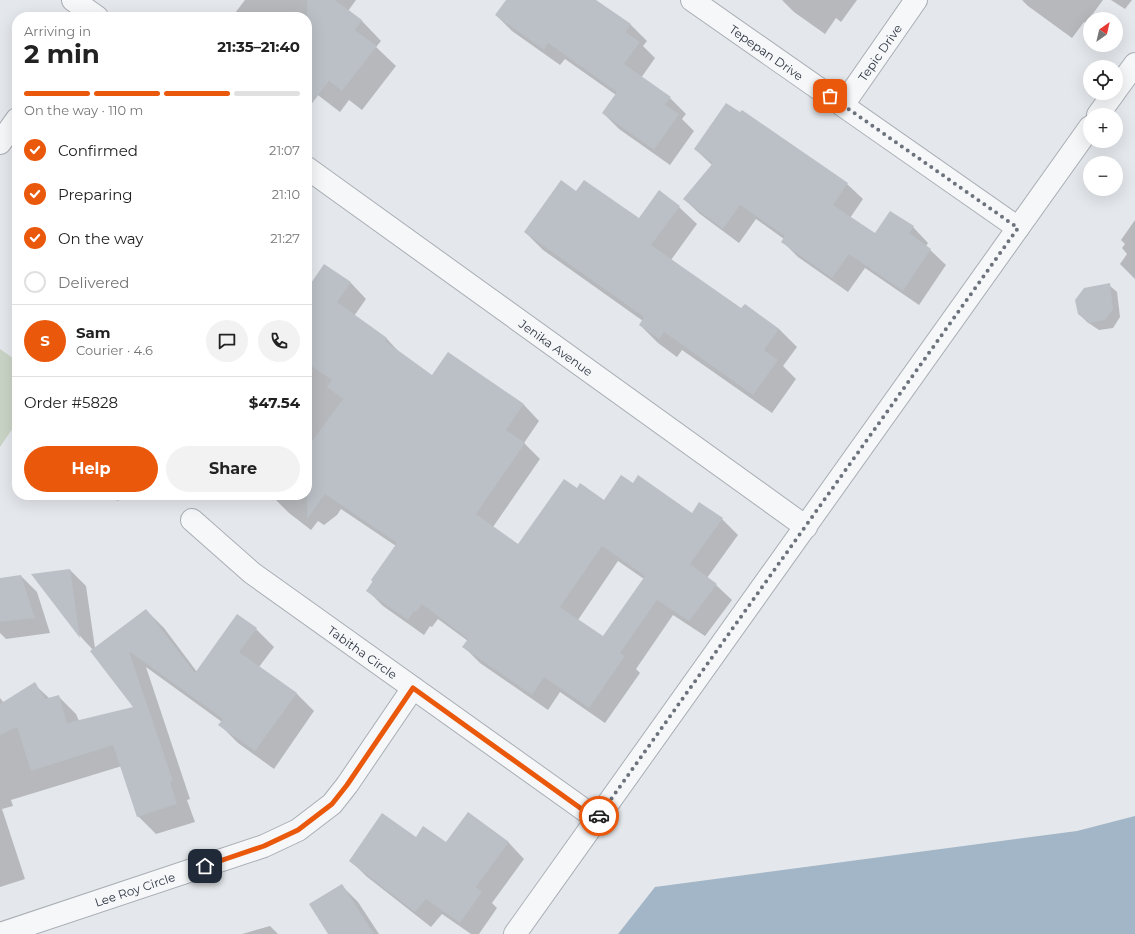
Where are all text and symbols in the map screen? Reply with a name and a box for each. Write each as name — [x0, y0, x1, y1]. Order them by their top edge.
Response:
north arrow — [1083, 12, 1123, 52]
map controls — [1083, 12, 1123, 196]
street label: Tepepan Drive — [727, 21, 806, 83]
street label: Tepic Drive — [854, 21, 905, 84]
text: Arriving in — [24, 23, 91, 39]
text: 21:35–21:40 — [217, 37, 300, 56]
text: 2 min — [24, 38, 100, 70]
button: locate — [1083, 60, 1123, 100]
pin — [813, 79, 847, 113]
icon: bag — [819, 85, 841, 107]
text: On the way · 110 m — [24, 102, 143, 118]
button: + — [1083, 108, 1123, 148]
icon: check — [24, 139, 46, 161]
text: Confirmed — [58, 141, 138, 160]
text: 21:07 — [269, 142, 300, 158]
button: − — [1083, 156, 1123, 196]
icon: check — [24, 183, 46, 205]
text: Preparing — [58, 185, 133, 204]
text: 21:10 — [272, 186, 300, 202]
icon: check — [24, 227, 46, 249]
text: On the way — [58, 229, 143, 248]
text: 21:27 — [270, 230, 300, 246]
text: Delivered — [58, 273, 130, 292]
street label: Jenika Avenue — [516, 315, 596, 379]
button: chat — [206, 320, 248, 362]
button: phone — [258, 320, 300, 362]
text: Sam — [76, 323, 111, 342]
text: S — [40, 331, 50, 350]
text: Courier · 4.6 — [76, 342, 153, 358]
text: Order #5828 — [24, 393, 118, 412]
text: $47.54 — [249, 393, 300, 412]
button: Help — [24, 446, 158, 492]
button: Share — [166, 446, 300, 492]
street label: Tabitha Circle — [325, 622, 400, 682]
courier — [579, 796, 619, 836]
icon: car — [588, 805, 610, 827]
pin — [188, 849, 222, 883]
icon: home — [194, 855, 216, 877]
street label: Lee Roy Circle — [93, 869, 177, 909]

